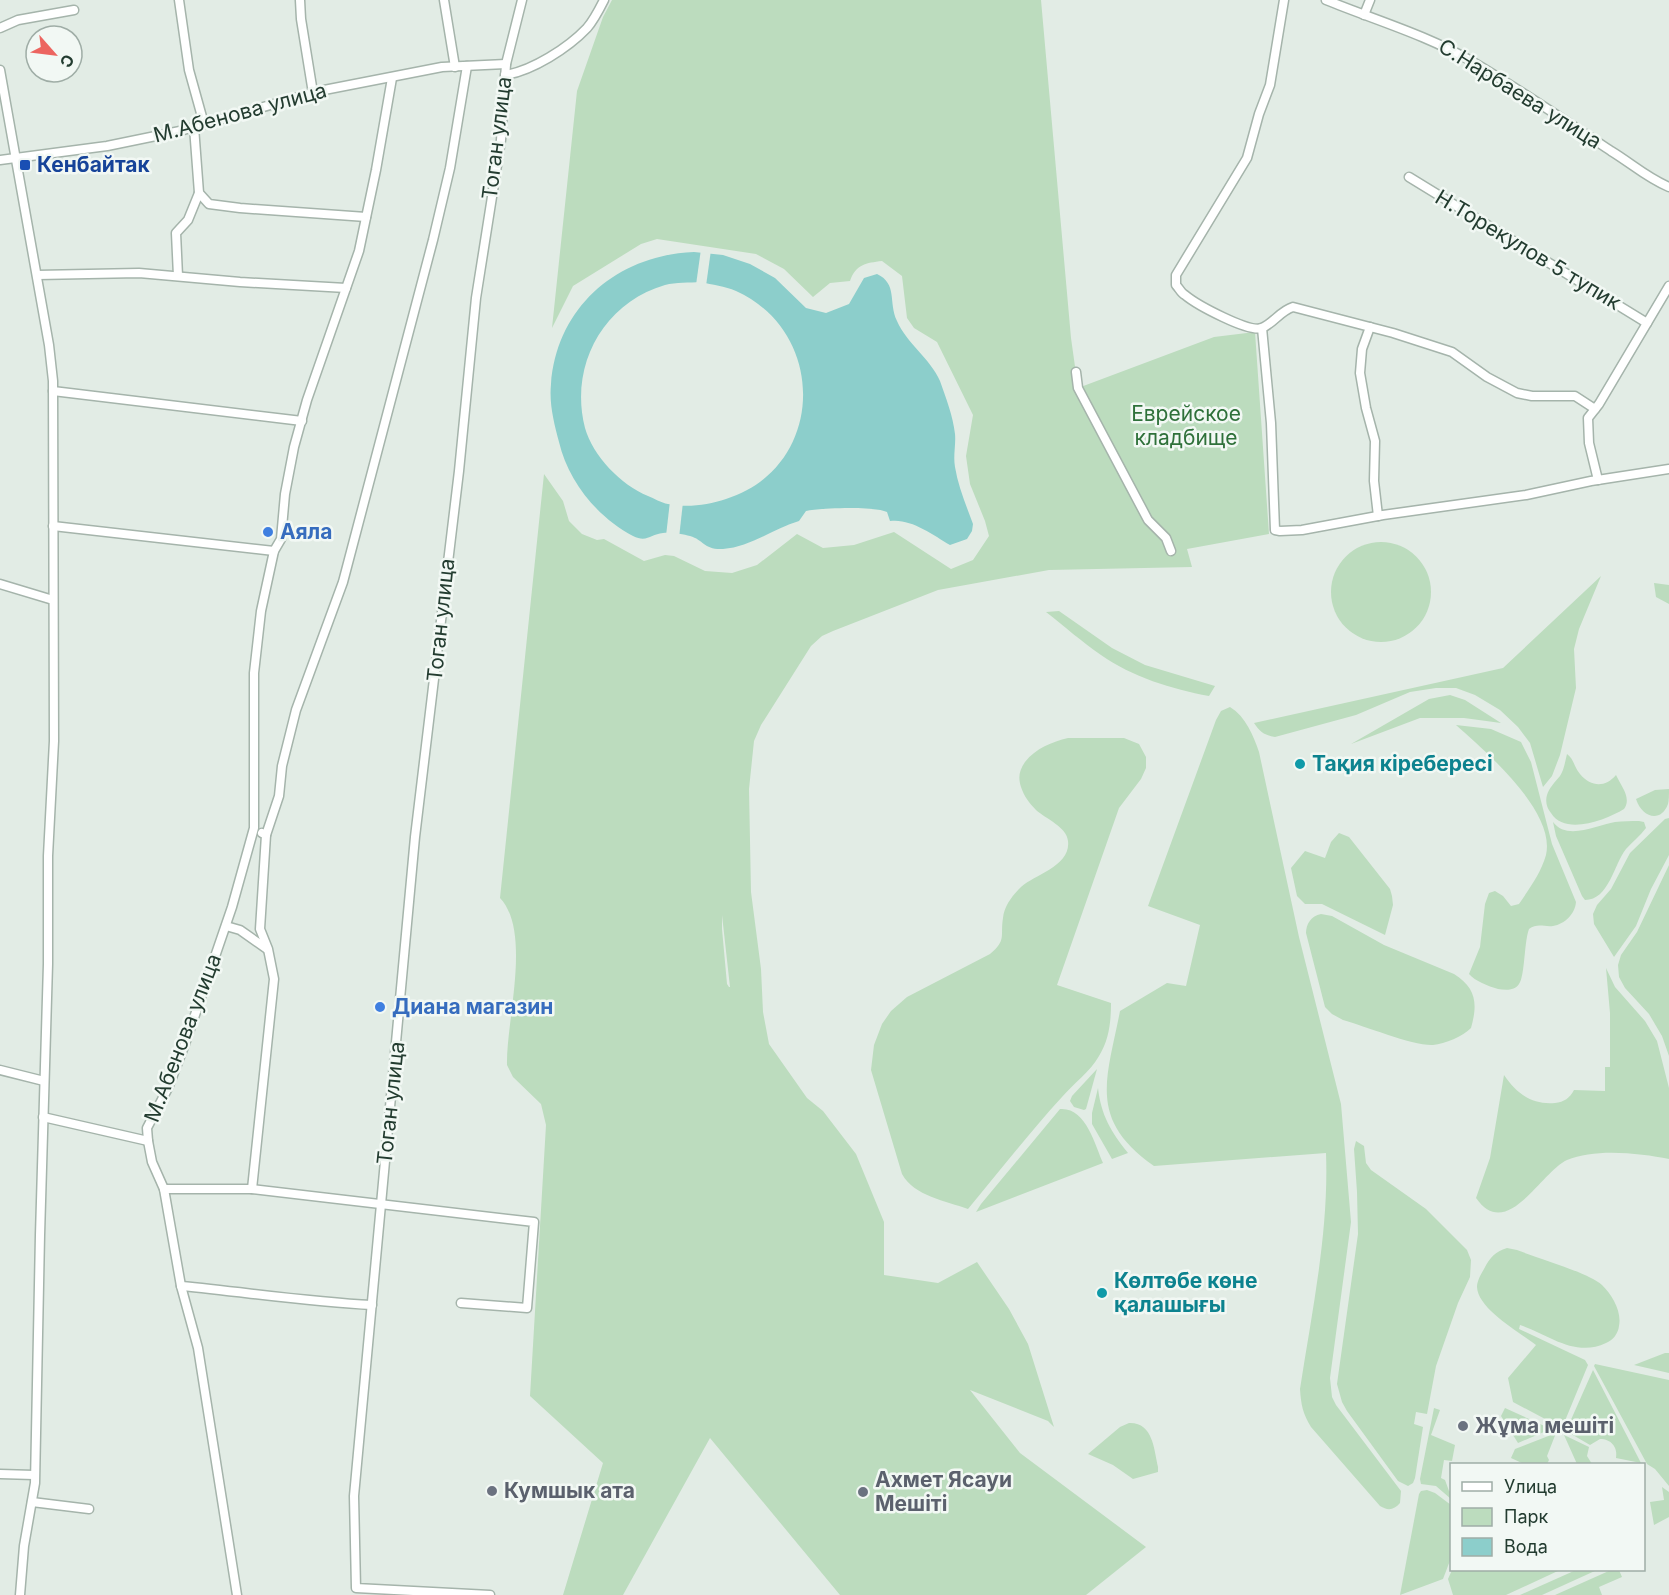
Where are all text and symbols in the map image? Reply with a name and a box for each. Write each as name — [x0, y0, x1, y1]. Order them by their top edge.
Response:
north arrow — [24, 24, 84, 84]
street label: С.Нарбаева улица — [1434, 33, 1606, 154]
text: С — [56, 51, 79, 71]
street label: Тоган улица — [477, 75, 516, 201]
street label: М.Абенова улица — [150, 77, 329, 148]
place label: Кенбайтак — [37, 152, 151, 177]
marker: Кенбайтак — [18, 158, 32, 172]
street label: Н.Торекулов 5 тупик — [1431, 184, 1626, 315]
park label: Еврейское кладбище — [1131, 401, 1241, 450]
place label: Аяла — [280, 519, 332, 544]
marker: Аяла — [261, 525, 275, 539]
street label: Тоган улица — [422, 557, 459, 683]
place label: Тақия кіребересі — [1312, 751, 1493, 776]
marker: Тақия кіребересі — [1293, 757, 1307, 771]
street label: М.Абенова улица — [139, 950, 226, 1126]
place label: Диана магазин — [392, 994, 553, 1019]
marker: Диана магазин — [373, 1000, 387, 1014]
street label: Тоган улица — [372, 1040, 409, 1166]
place label: Көлтөбе көне қалашығы — [1114, 1268, 1257, 1317]
marker: Көлтөбе көне қалашығы — [1095, 1286, 1109, 1300]
place label: Жұма мешіті — [1475, 1413, 1614, 1438]
marker: Жұма мешіті — [1456, 1419, 1470, 1433]
legend — [1450, 1463, 1645, 1571]
place label: Ахмет Ясауи Мешіті — [875, 1467, 1012, 1516]
text: Улица — [1504, 1476, 1557, 1497]
place label: Кумшык ата — [504, 1478, 635, 1503]
marker: Кумшык ата — [485, 1484, 499, 1498]
marker: Ахмет Ясауи Мешіті — [856, 1485, 870, 1499]
text: Парк — [1504, 1506, 1549, 1527]
text: Вода — [1504, 1536, 1548, 1557]

